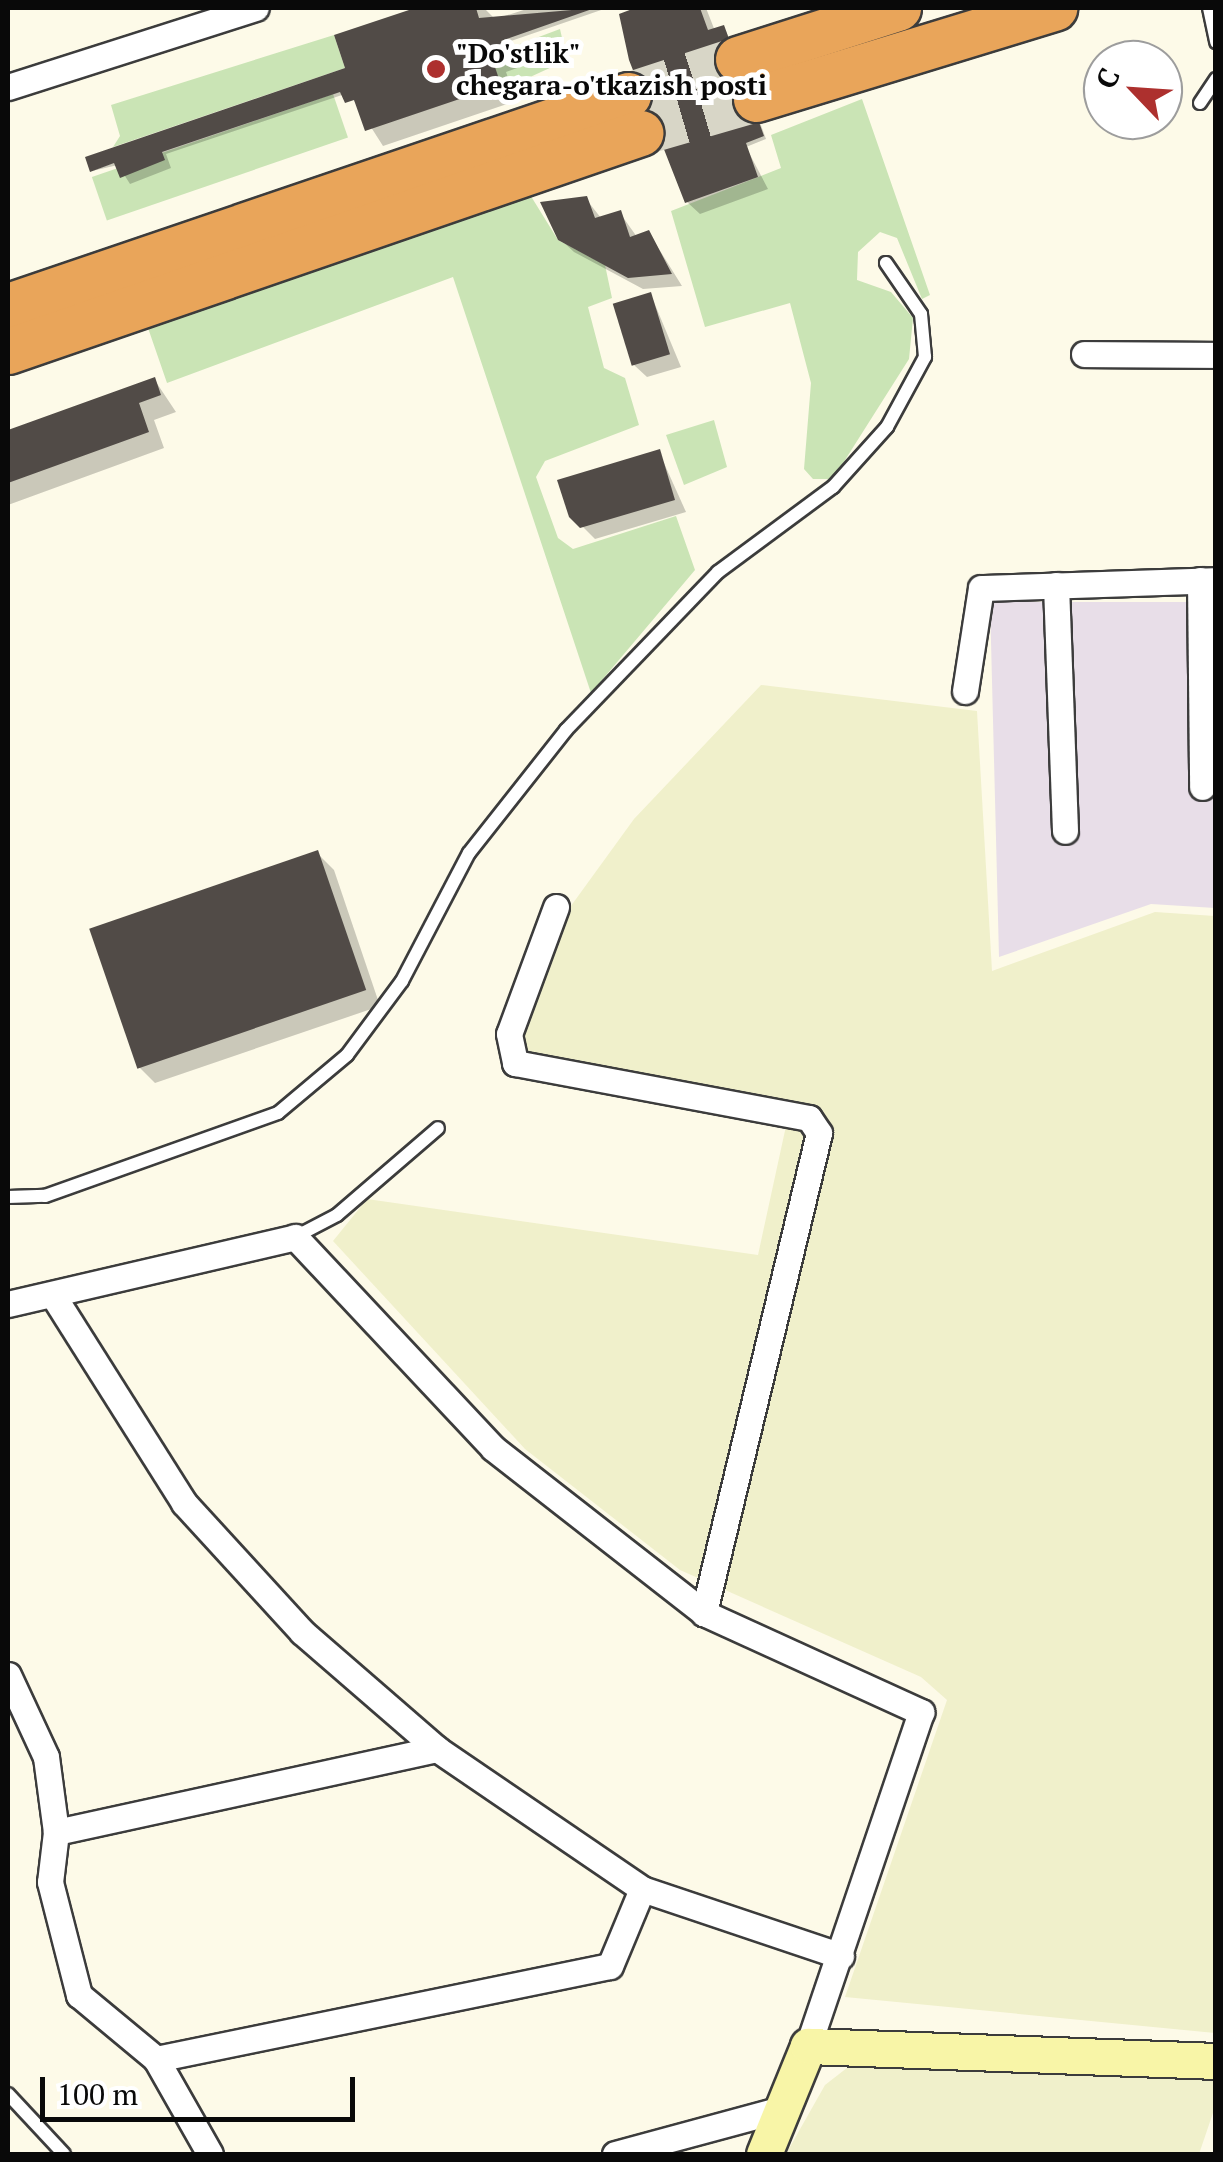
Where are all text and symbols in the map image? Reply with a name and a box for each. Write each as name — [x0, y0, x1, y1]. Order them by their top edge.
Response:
place label: "Do'stlik" chegara-o'tkazish posti — [456, 36, 767, 102]
north arrow — [1083, 40, 1183, 140]
marker: "Do'stlik" chegara-o'tkazish posti — [425, 58, 447, 80]
text: С — [1087, 62, 1128, 94]
scale bar — [45, 2057, 360, 2119]
text: 100 m — [57, 2074, 138, 2114]

